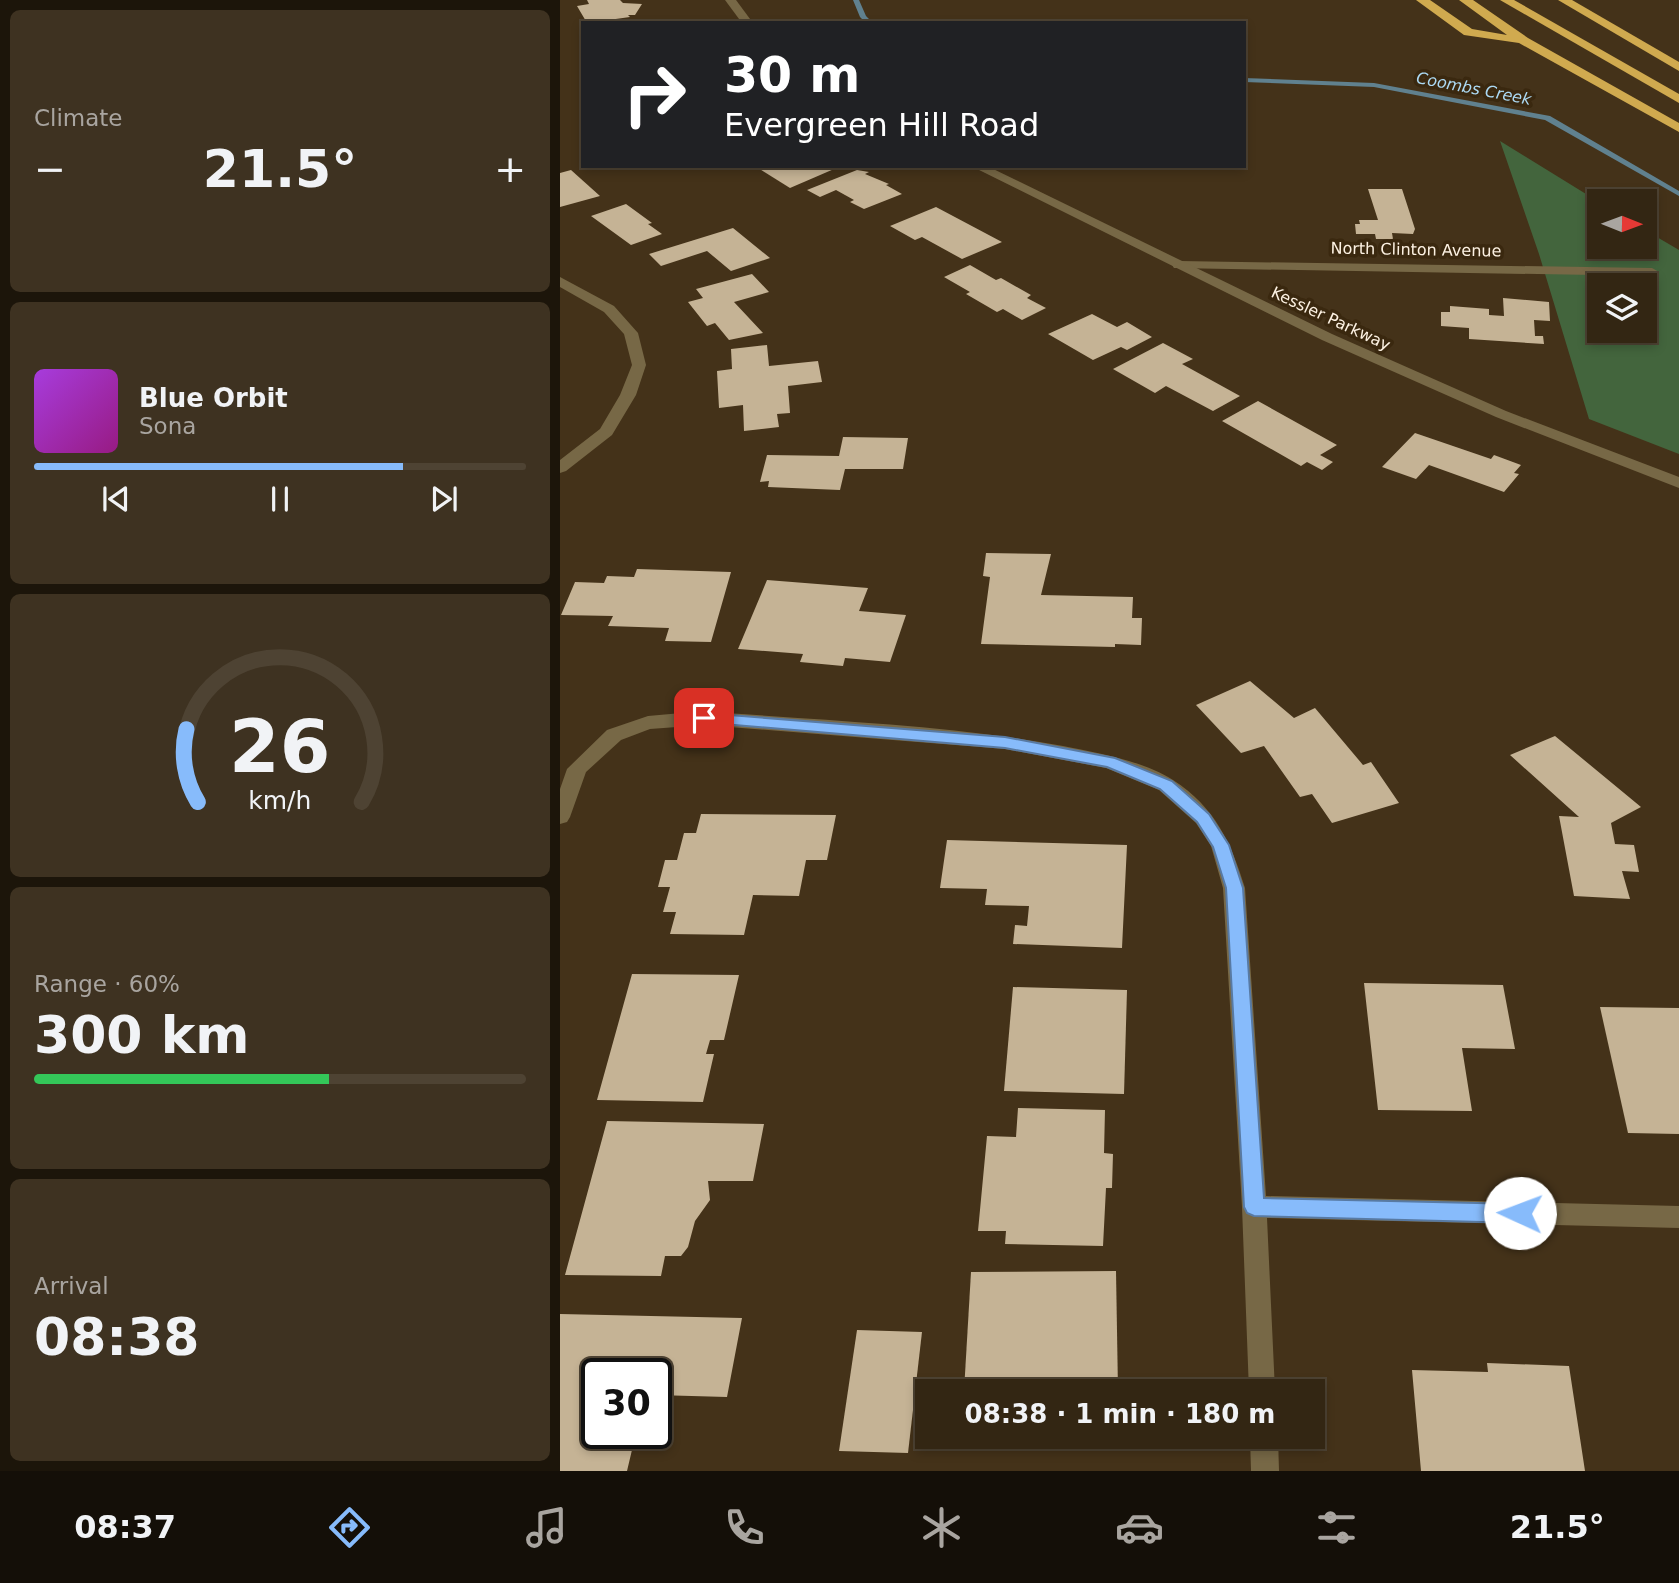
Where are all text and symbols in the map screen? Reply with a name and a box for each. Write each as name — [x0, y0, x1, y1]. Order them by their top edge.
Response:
text: 30 m — [724, 47, 860, 104]
icon: right — [609, 49, 700, 140]
water label: Coombs Creek — [1415, 68, 1534, 109]
text: Climate — [34, 105, 123, 131]
text: Evergreen Hill Road — [724, 106, 1039, 144]
text: 21.5° — [203, 139, 357, 199]
text: − — [34, 147, 66, 191]
text: + — [494, 147, 526, 191]
north arrow — [1587, 189, 1657, 259]
map controls — [1587, 189, 1657, 343]
street label: North Clinton Avenue — [1330, 239, 1502, 260]
button: layers — [1587, 273, 1657, 343]
street label: Kessler Parkway — [1268, 283, 1393, 354]
text: Blue Orbit — [139, 383, 288, 413]
text: Sona — [139, 413, 196, 439]
icon: previous — [97, 480, 135, 518]
icon: pause — [261, 480, 299, 518]
icon: next — [425, 480, 463, 518]
pin — [674, 688, 734, 748]
icon: arrive — [685, 699, 723, 737]
text: 26 — [229, 704, 331, 789]
text: km/h — [248, 785, 312, 814]
text: Range · 60% — [34, 971, 180, 997]
text: 300 km — [34, 1005, 249, 1065]
position arrow — [1483, 1176, 1557, 1250]
text: Arrival — [34, 1273, 109, 1299]
text: 08:38 — [34, 1307, 200, 1367]
speed limit sign: 30 — [581, 1358, 672, 1449]
text: 08:38 · 1 min · 180 m — [965, 1399, 1275, 1429]
icon: directions — [325, 1503, 374, 1552]
icon: music — [522, 1503, 571, 1552]
icon: phone — [720, 1503, 769, 1552]
icon: climate — [917, 1503, 966, 1552]
icon: car — [1115, 1503, 1164, 1552]
icon: filters — [1312, 1503, 1361, 1552]
text: 08:37 — [74, 1508, 176, 1546]
text: 21.5° — [1510, 1508, 1605, 1546]

